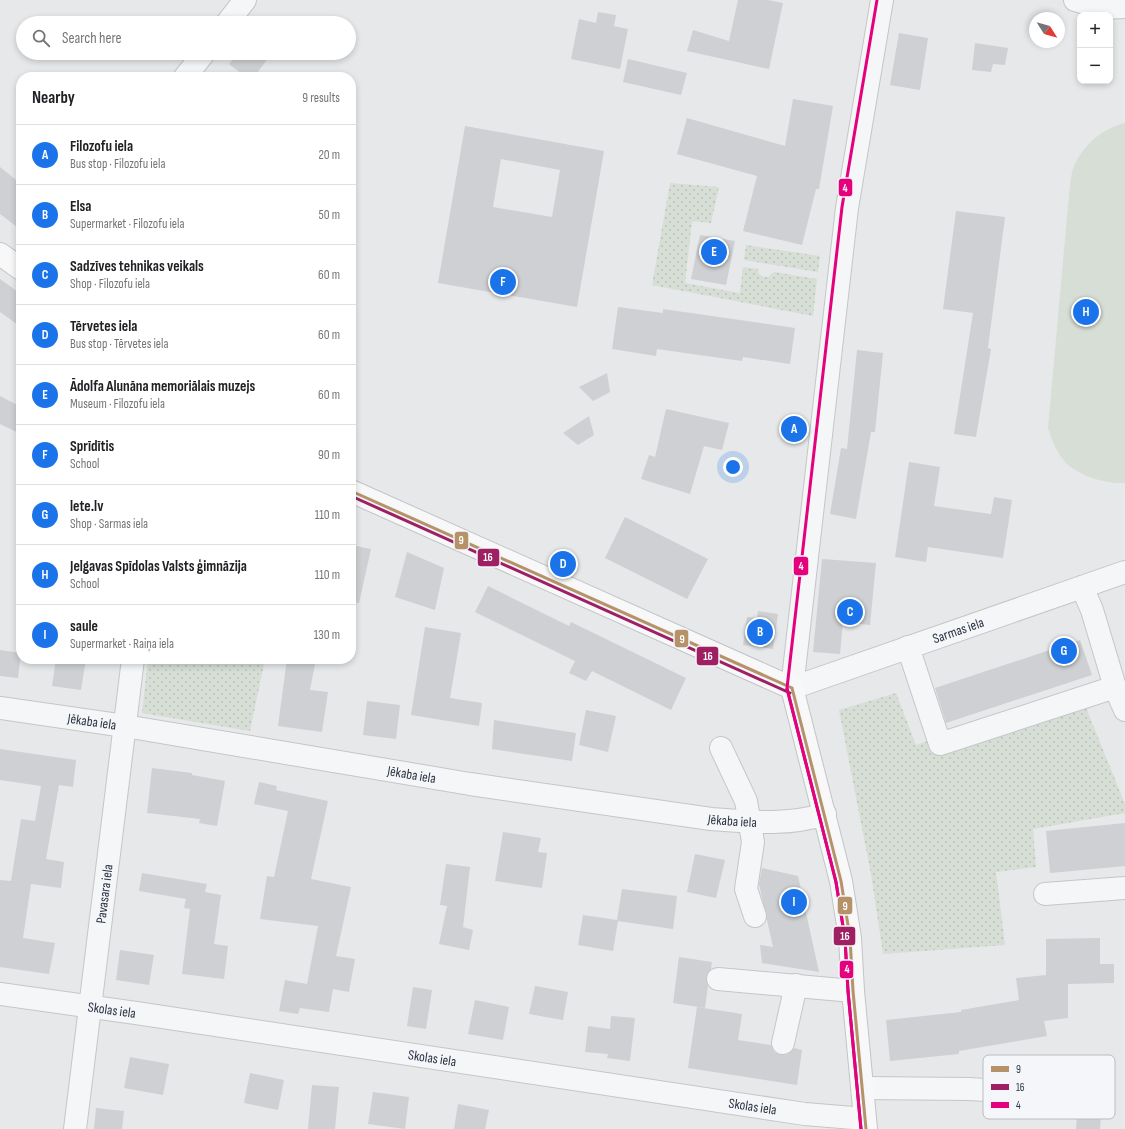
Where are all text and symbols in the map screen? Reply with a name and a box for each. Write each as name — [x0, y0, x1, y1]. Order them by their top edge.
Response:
north arrow — [1029, 12, 1065, 48]
map controls — [1077, 12, 1113, 84]
button: + — [1077, 12, 1113, 48]
search box — [16, 16, 356, 60]
icon: search — [30, 27, 52, 49]
text: Search here — [62, 29, 122, 48]
button: − — [1077, 48, 1113, 84]
text: Nearby — [32, 88, 75, 108]
text: 9 results — [302, 90, 340, 106]
text: Filozofu iela — [70, 137, 133, 156]
text: A — [42, 147, 48, 163]
text: 20 m — [318, 147, 340, 163]
text: Bus stop · Filozofu iela — [70, 156, 165, 172]
line badge: 4 — [838, 178, 853, 197]
text: 4 — [842, 182, 848, 195]
text: Elsa — [70, 197, 91, 216]
text: B — [42, 207, 48, 223]
text: 50 m — [319, 207, 340, 223]
text: Supermarket · Filozofu iela — [70, 216, 184, 232]
pin: E — [701, 237, 727, 267]
text: Sadzīves tehnikas veikals — [70, 257, 204, 276]
text: C — [42, 267, 48, 283]
text: 60 m — [318, 267, 340, 283]
pin: F — [490, 267, 516, 297]
text: Shop · Filozofu iela — [70, 276, 150, 292]
pin: H — [1073, 297, 1099, 327]
text: Tērvetes iela — [70, 317, 137, 336]
text: D — [42, 327, 48, 343]
text: 60 m — [318, 327, 340, 343]
text: Bus stop · Tērvetes iela — [70, 336, 168, 352]
text: Ādolfa Alunāna memoriālais muzejs — [70, 377, 255, 396]
text: E — [42, 387, 48, 403]
text: 60 m — [318, 387, 340, 403]
text: Museum · Filozofu iela — [70, 396, 165, 412]
pin: A — [781, 414, 807, 444]
text: Sprīdītis — [70, 437, 114, 456]
text: F — [42, 447, 48, 463]
text: 90 m — [318, 447, 340, 463]
text: School — [70, 456, 100, 472]
your location — [723, 457, 743, 477]
text: lete.lv — [70, 497, 103, 516]
text: G — [42, 507, 48, 523]
text: 110 m — [315, 507, 340, 523]
text: Shop · Sarmas iela — [70, 516, 148, 532]
line badge: 9 — [454, 531, 469, 550]
text: 9 — [458, 534, 464, 547]
line badge: 16 — [477, 548, 500, 567]
pin: D — [550, 549, 576, 579]
text: 16 — [483, 551, 493, 564]
line badge: 4 — [793, 556, 809, 576]
text: Jelgavas Spīdolas Valsts ģimnāzija — [70, 557, 247, 576]
text: 4 — [798, 560, 804, 573]
text: H — [42, 567, 48, 583]
text: 110 m — [315, 567, 340, 583]
text: School — [70, 576, 100, 592]
pin: C — [837, 597, 863, 627]
street label: Sarmas iela — [930, 613, 986, 647]
text: saule — [70, 617, 98, 636]
pin: B — [747, 617, 773, 647]
text: I — [44, 627, 46, 643]
text: 130 m — [314, 627, 340, 643]
line badge: 9 — [674, 629, 689, 648]
text: 9 — [679, 633, 685, 646]
text: Supermarket · Raiņa iela — [70, 636, 174, 652]
pin: G — [1051, 636, 1077, 666]
line badge: 16 — [696, 646, 719, 666]
text: 16 — [703, 650, 713, 663]
street label: Jēkaba iela — [66, 709, 117, 733]
street label: Jēkaba iela — [385, 762, 437, 787]
street label: Jēkaba iela — [706, 810, 757, 830]
street label: Pavasara iela — [92, 863, 116, 924]
pin: I — [781, 887, 807, 917]
line badge: 9 — [837, 896, 853, 915]
text: 9 — [842, 900, 848, 913]
line badge: 16 — [833, 926, 856, 946]
text: 16 — [840, 930, 850, 943]
line badge: 4 — [839, 960, 854, 979]
text: 4 — [844, 963, 850, 976]
street label: Skolas iela — [87, 998, 137, 1021]
street label: Skolas iela — [407, 1046, 458, 1070]
legend — [983, 1055, 1115, 1119]
text: 9 — [1016, 1063, 1021, 1076]
text: 16 — [1016, 1081, 1025, 1094]
street label: Skolas iela — [727, 1094, 778, 1118]
text: 4 — [1016, 1099, 1021, 1112]

